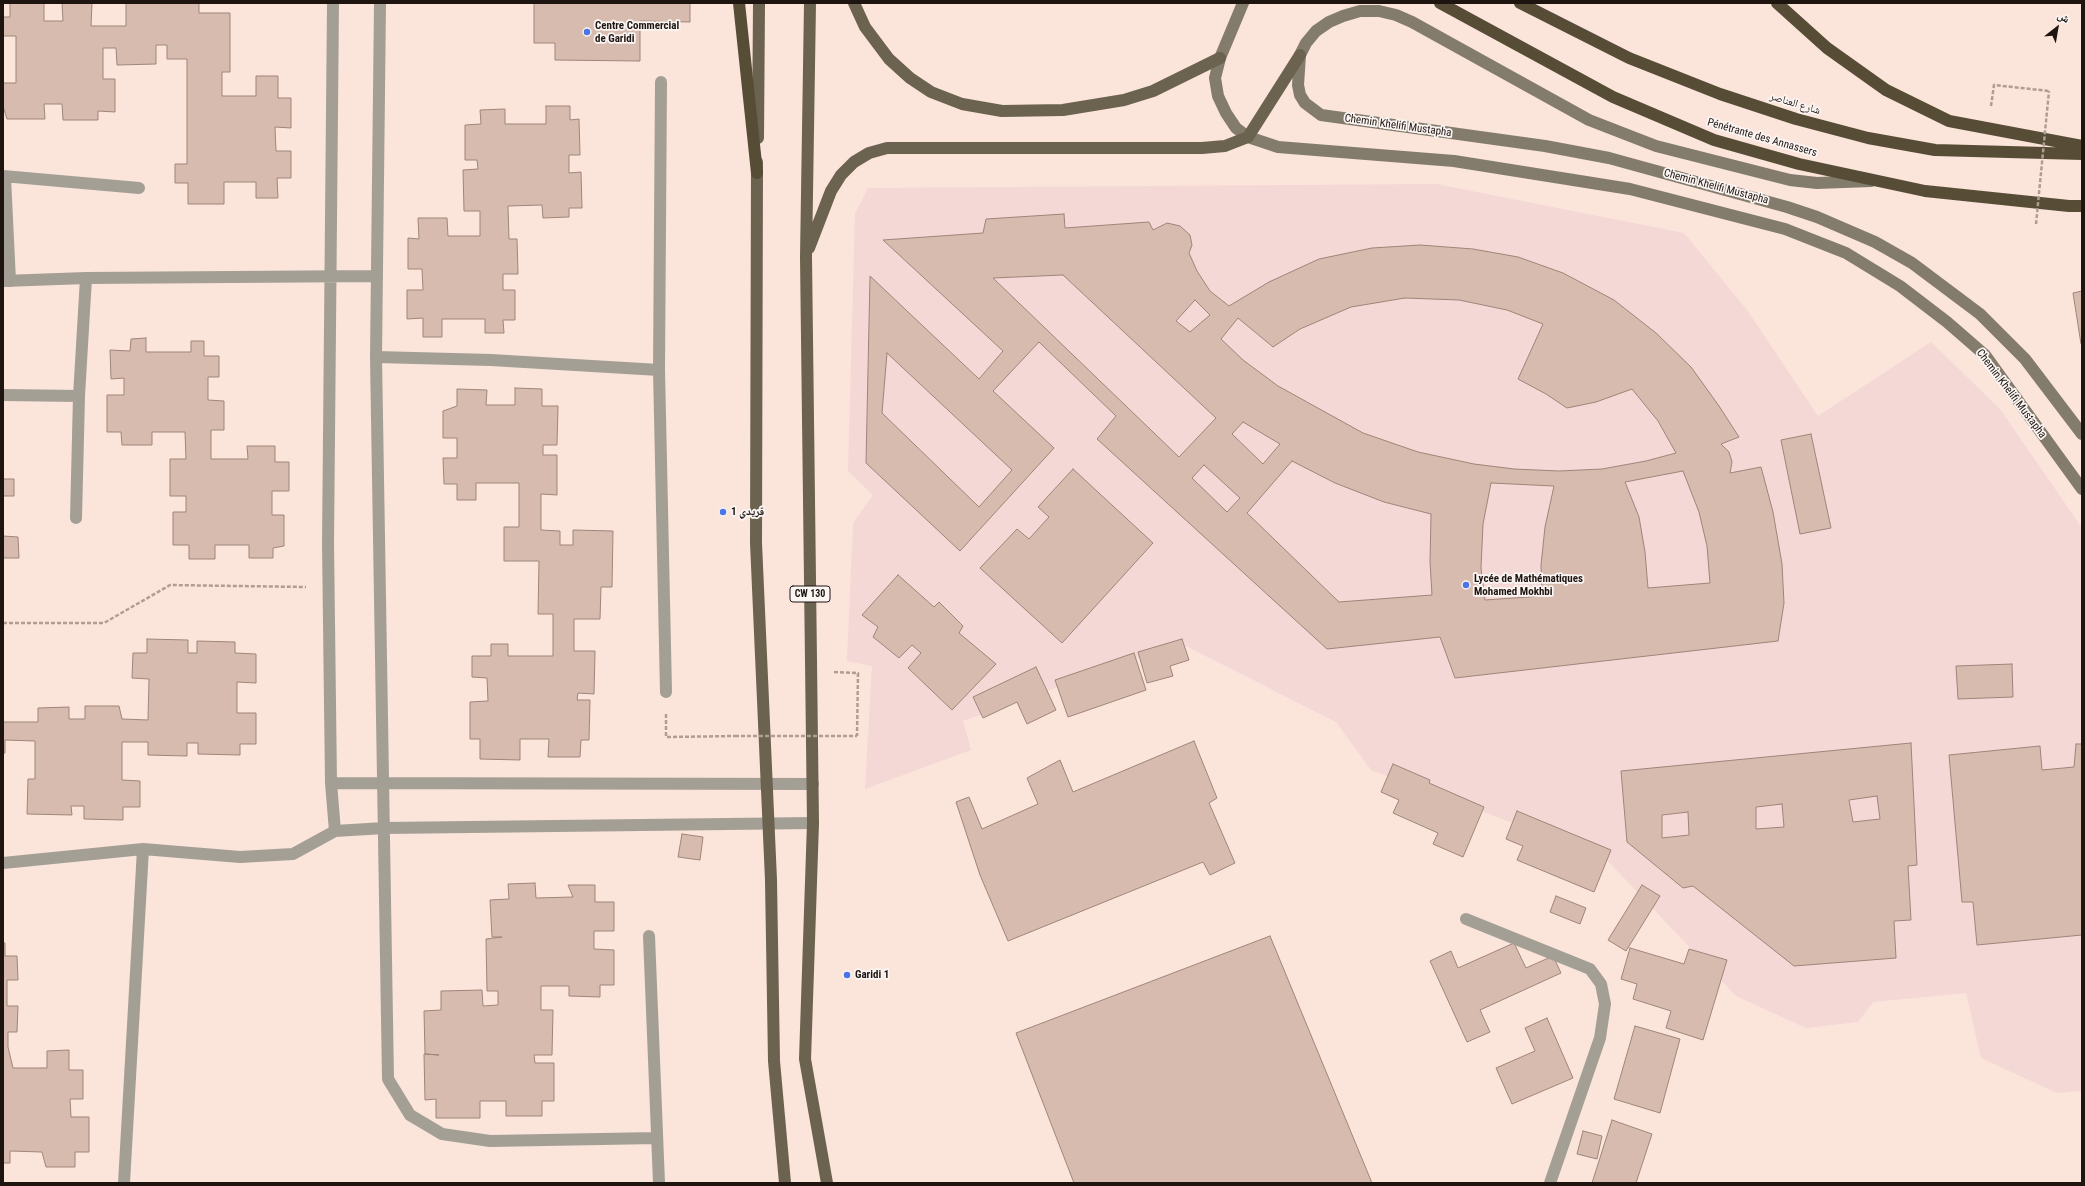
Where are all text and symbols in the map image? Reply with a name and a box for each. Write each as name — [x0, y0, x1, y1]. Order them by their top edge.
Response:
north arrow — [2037, 8, 2077, 48]
text: ش — [2055, 9, 2072, 26]
place label: Centre Commercial de Garidi — [595, 19, 679, 45]
marker: Centre Commercial de Garidi — [582, 27, 592, 37]
street label: شارع العناصر — [1768, 90, 1822, 118]
street label: Chemin Khelifi Mustapha — [1344, 112, 1452, 140]
street label: Pénétrante des Annassers — [1706, 116, 1818, 160]
street label: Chemin Khelifi Mustapha — [1662, 167, 1770, 207]
street label: Chemin Khelifi Mustapha — [1973, 347, 2049, 441]
place label: قريدي 1 — [731, 505, 764, 519]
marker: قريدي 1 — [718, 507, 728, 517]
place label: Lycée de Mathématiques Mohamed Mokhbi — [1474, 572, 1583, 598]
marker: Lycée de Mathématiques Mohamed Mokhbi — [1461, 580, 1471, 590]
road number: CW 130 — [790, 586, 830, 602]
place label: Garidi 1 — [855, 968, 889, 982]
marker: Garidi 1 — [842, 970, 852, 980]

